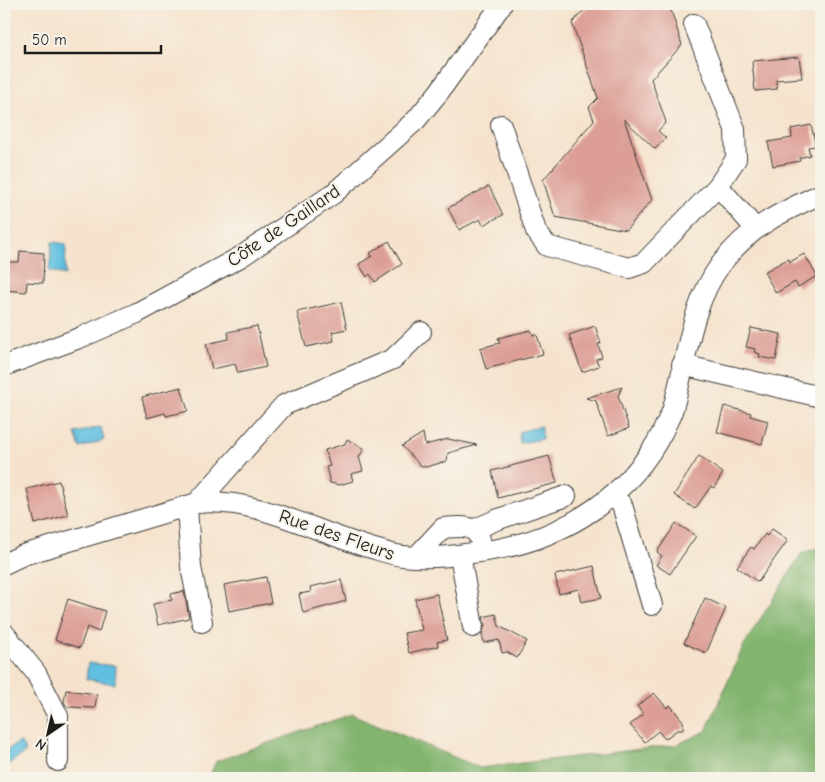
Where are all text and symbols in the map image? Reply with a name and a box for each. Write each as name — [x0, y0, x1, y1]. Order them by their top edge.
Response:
scale bar — [25, 22, 161, 54]
text: 50 m — [32, 31, 67, 49]
street label: Côte de Gaillard — [223, 180, 344, 272]
street label: Rue des Fleurs — [276, 505, 397, 565]
north arrow — [22, 710, 72, 760]
text: N — [32, 735, 50, 754]

